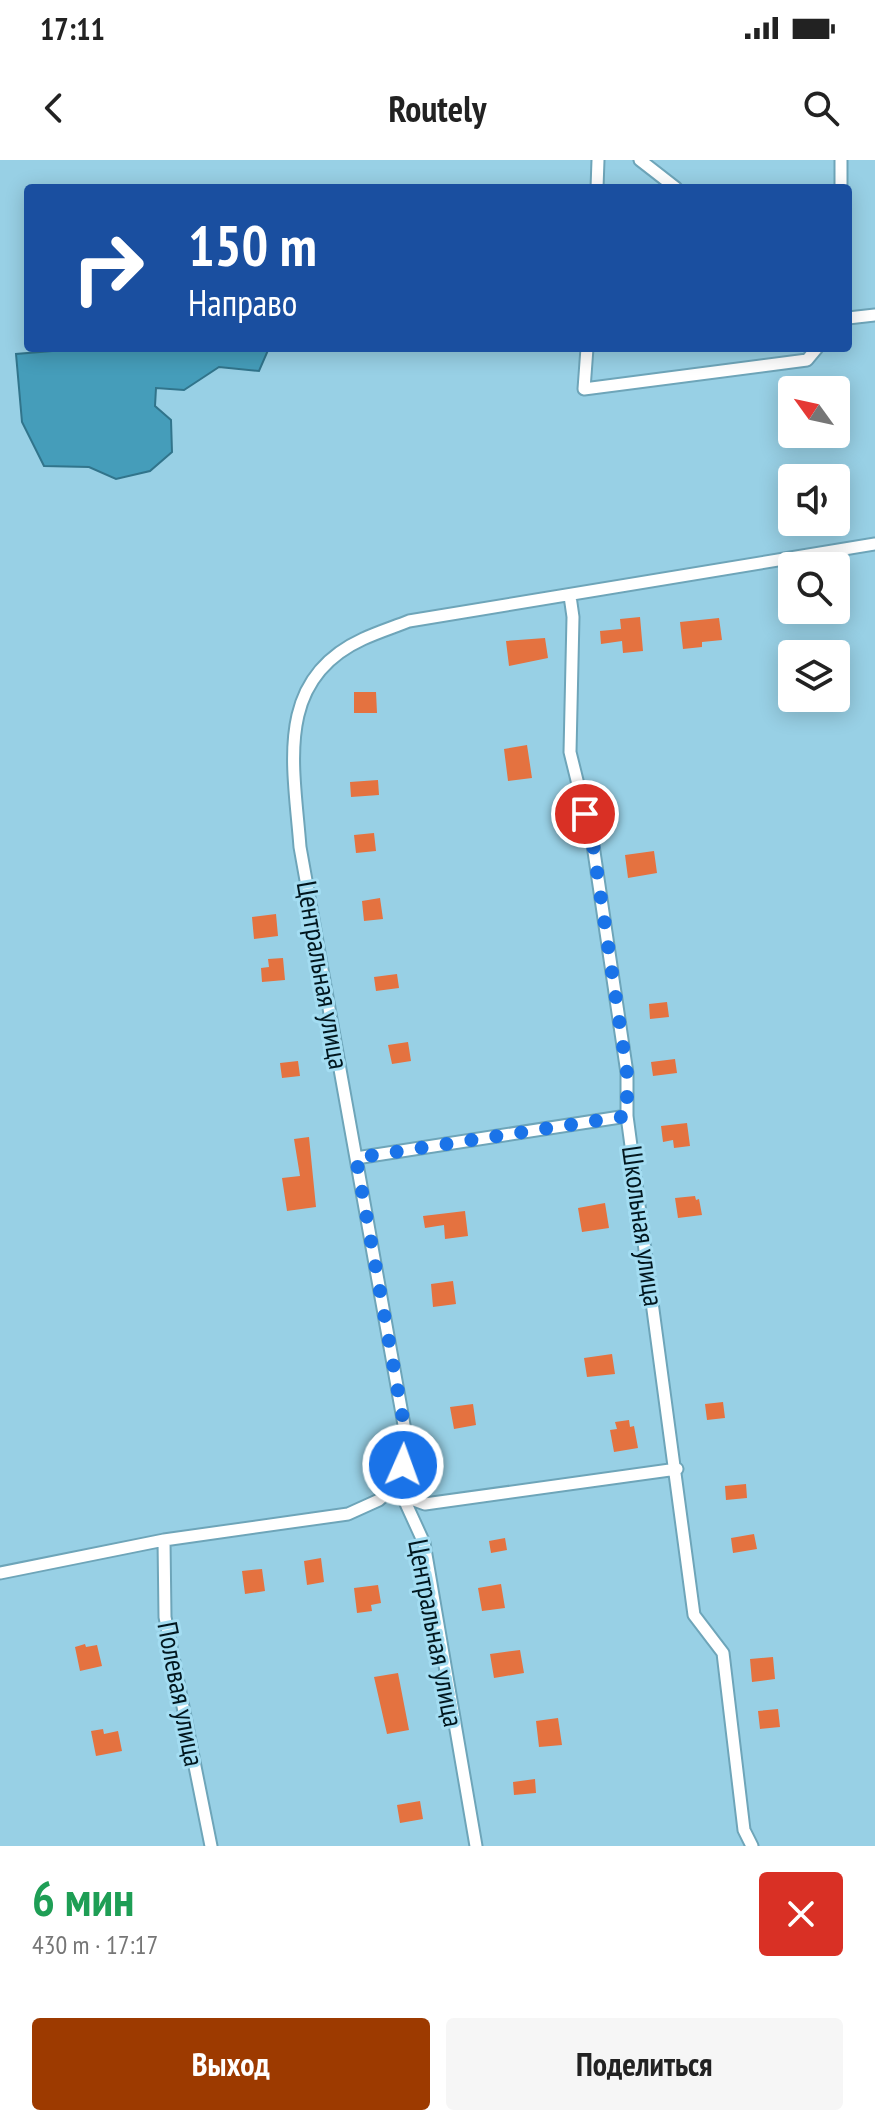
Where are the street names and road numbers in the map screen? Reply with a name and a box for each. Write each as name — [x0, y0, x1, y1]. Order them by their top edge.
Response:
street label: Центральная улица — [289, 878, 358, 1072]
street label: Школьная улица — [614, 1143, 673, 1309]
street label: Центральная улица — [400, 1536, 473, 1730]
street label: Полевая улица — [149, 1619, 214, 1769]

